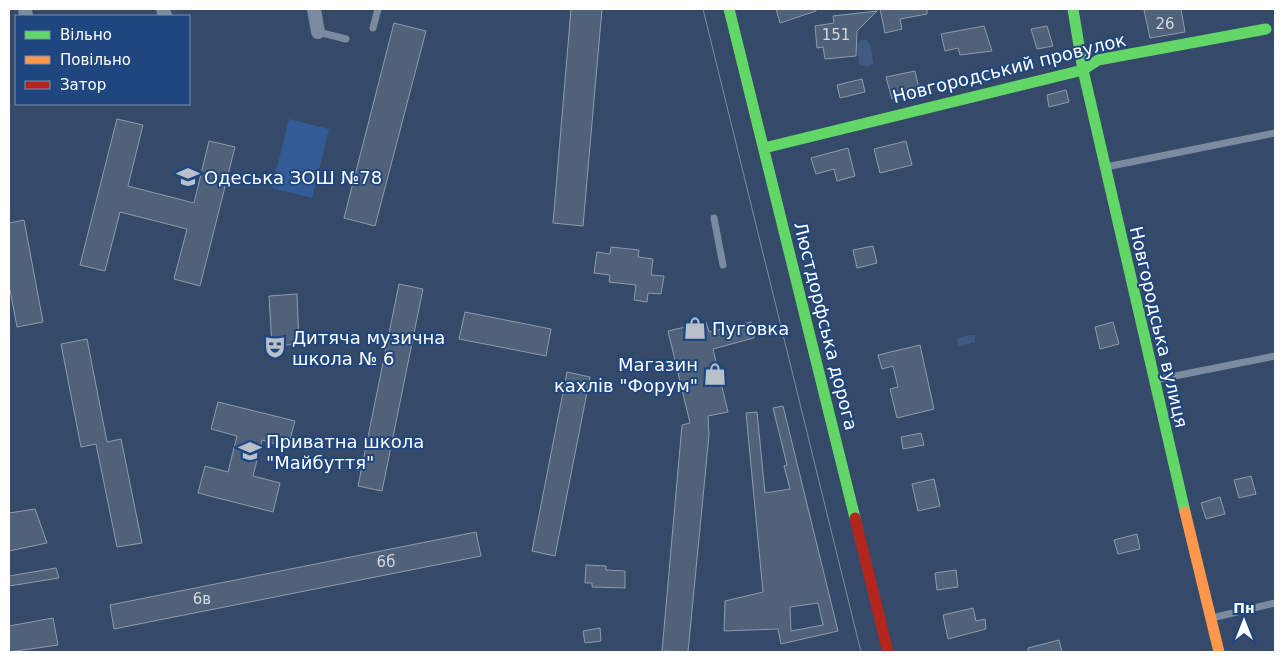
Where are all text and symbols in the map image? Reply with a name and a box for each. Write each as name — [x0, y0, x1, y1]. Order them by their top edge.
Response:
legend — [15, 15, 190, 105]
house number: 26 — [1155, 15, 1175, 33]
text: Вільно — [60, 26, 112, 44]
house number: 151 — [822, 26, 850, 44]
street label: Новгородський провулок — [890, 29, 1128, 107]
text: Повільно — [60, 51, 131, 69]
text: Затор — [60, 76, 106, 94]
school or university icon: Одеська ЗОШ №78 — [175, 164, 201, 190]
place label: Одеська ЗОШ №78 — [204, 167, 382, 188]
street label: Люстдорфська дорога — [790, 220, 862, 432]
street label: Новгородська вулиця — [1126, 224, 1192, 430]
shop icon: Пуговка — [682, 315, 708, 341]
place label: Пуговка — [712, 318, 789, 339]
place label: Дитяча музична школа № 6 — [292, 327, 445, 369]
theatre icon: Дитяча музична школа № 6 — [262, 334, 288, 360]
place label: Магазин кахлів "Форум" — [554, 354, 698, 396]
shop icon: Магазин кахлів "Форум" — [702, 361, 728, 387]
place label: Приватна школа "Майбуття" — [266, 431, 424, 473]
school or university icon: Приватна школа "Майбуття" — [237, 438, 263, 464]
house number: 6б — [377, 553, 395, 571]
house number: 6в — [193, 590, 211, 608]
north arrow — [1219, 596, 1269, 646]
text: Пн — [1233, 600, 1255, 616]

